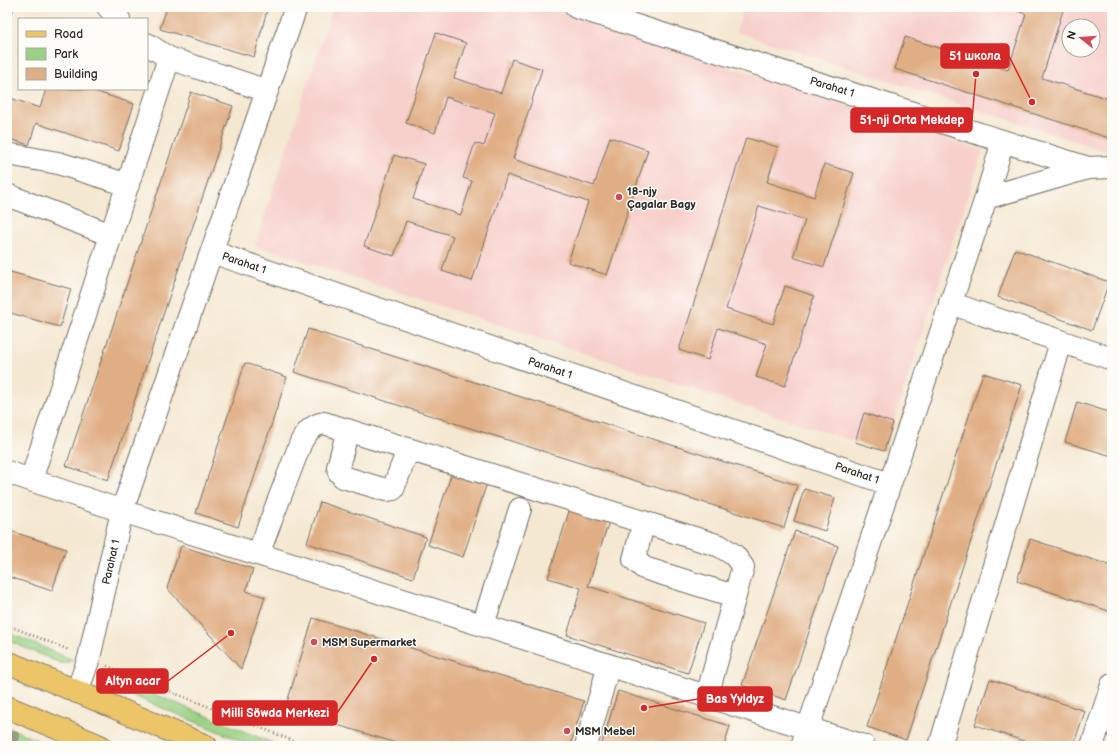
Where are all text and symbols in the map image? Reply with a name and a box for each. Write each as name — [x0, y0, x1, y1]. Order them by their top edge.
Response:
legend — [18, 18, 148, 90]
north arrow — [1061, 18, 1101, 58]
text: Road — [54, 27, 83, 42]
text: N — [1064, 29, 1079, 41]
callout: 51 школа — [941, 44, 1009, 68]
text: Park — [54, 47, 78, 62]
text: 51 школа — [949, 49, 1002, 64]
text: Building — [54, 67, 98, 82]
street label: Parahat 1 — [808, 74, 856, 100]
callout: 51-nji Orta Mekdep — [851, 108, 972, 132]
text: 51-nji Orta Mekdep — [860, 113, 964, 128]
place label: 18-njy Çagalar Bagy — [627, 185, 695, 211]
marker: 18-njy Çagalar Bagy — [614, 192, 624, 202]
street label: Parahat 1 — [220, 249, 268, 277]
street label: Parahat 1 — [526, 354, 574, 382]
street label: Parahat 1 — [833, 459, 881, 487]
street label: Parahat 1 — [100, 538, 122, 586]
place label: MSM Supermarket — [322, 636, 416, 649]
marker: MSM Supermarket — [309, 637, 319, 647]
callout: Altyn acar — [97, 669, 168, 693]
text: Altyn acar — [105, 674, 161, 689]
callout: Bas Yyldyz — [698, 687, 772, 711]
text: Bas Yyldyz — [706, 692, 764, 707]
callout: Milli Söwda Merkezi — [213, 701, 337, 725]
text: Milli Söwda Merkezi — [221, 706, 329, 721]
place label: MSM Mebel — [575, 725, 635, 738]
marker: MSM Mebel — [562, 726, 572, 736]

